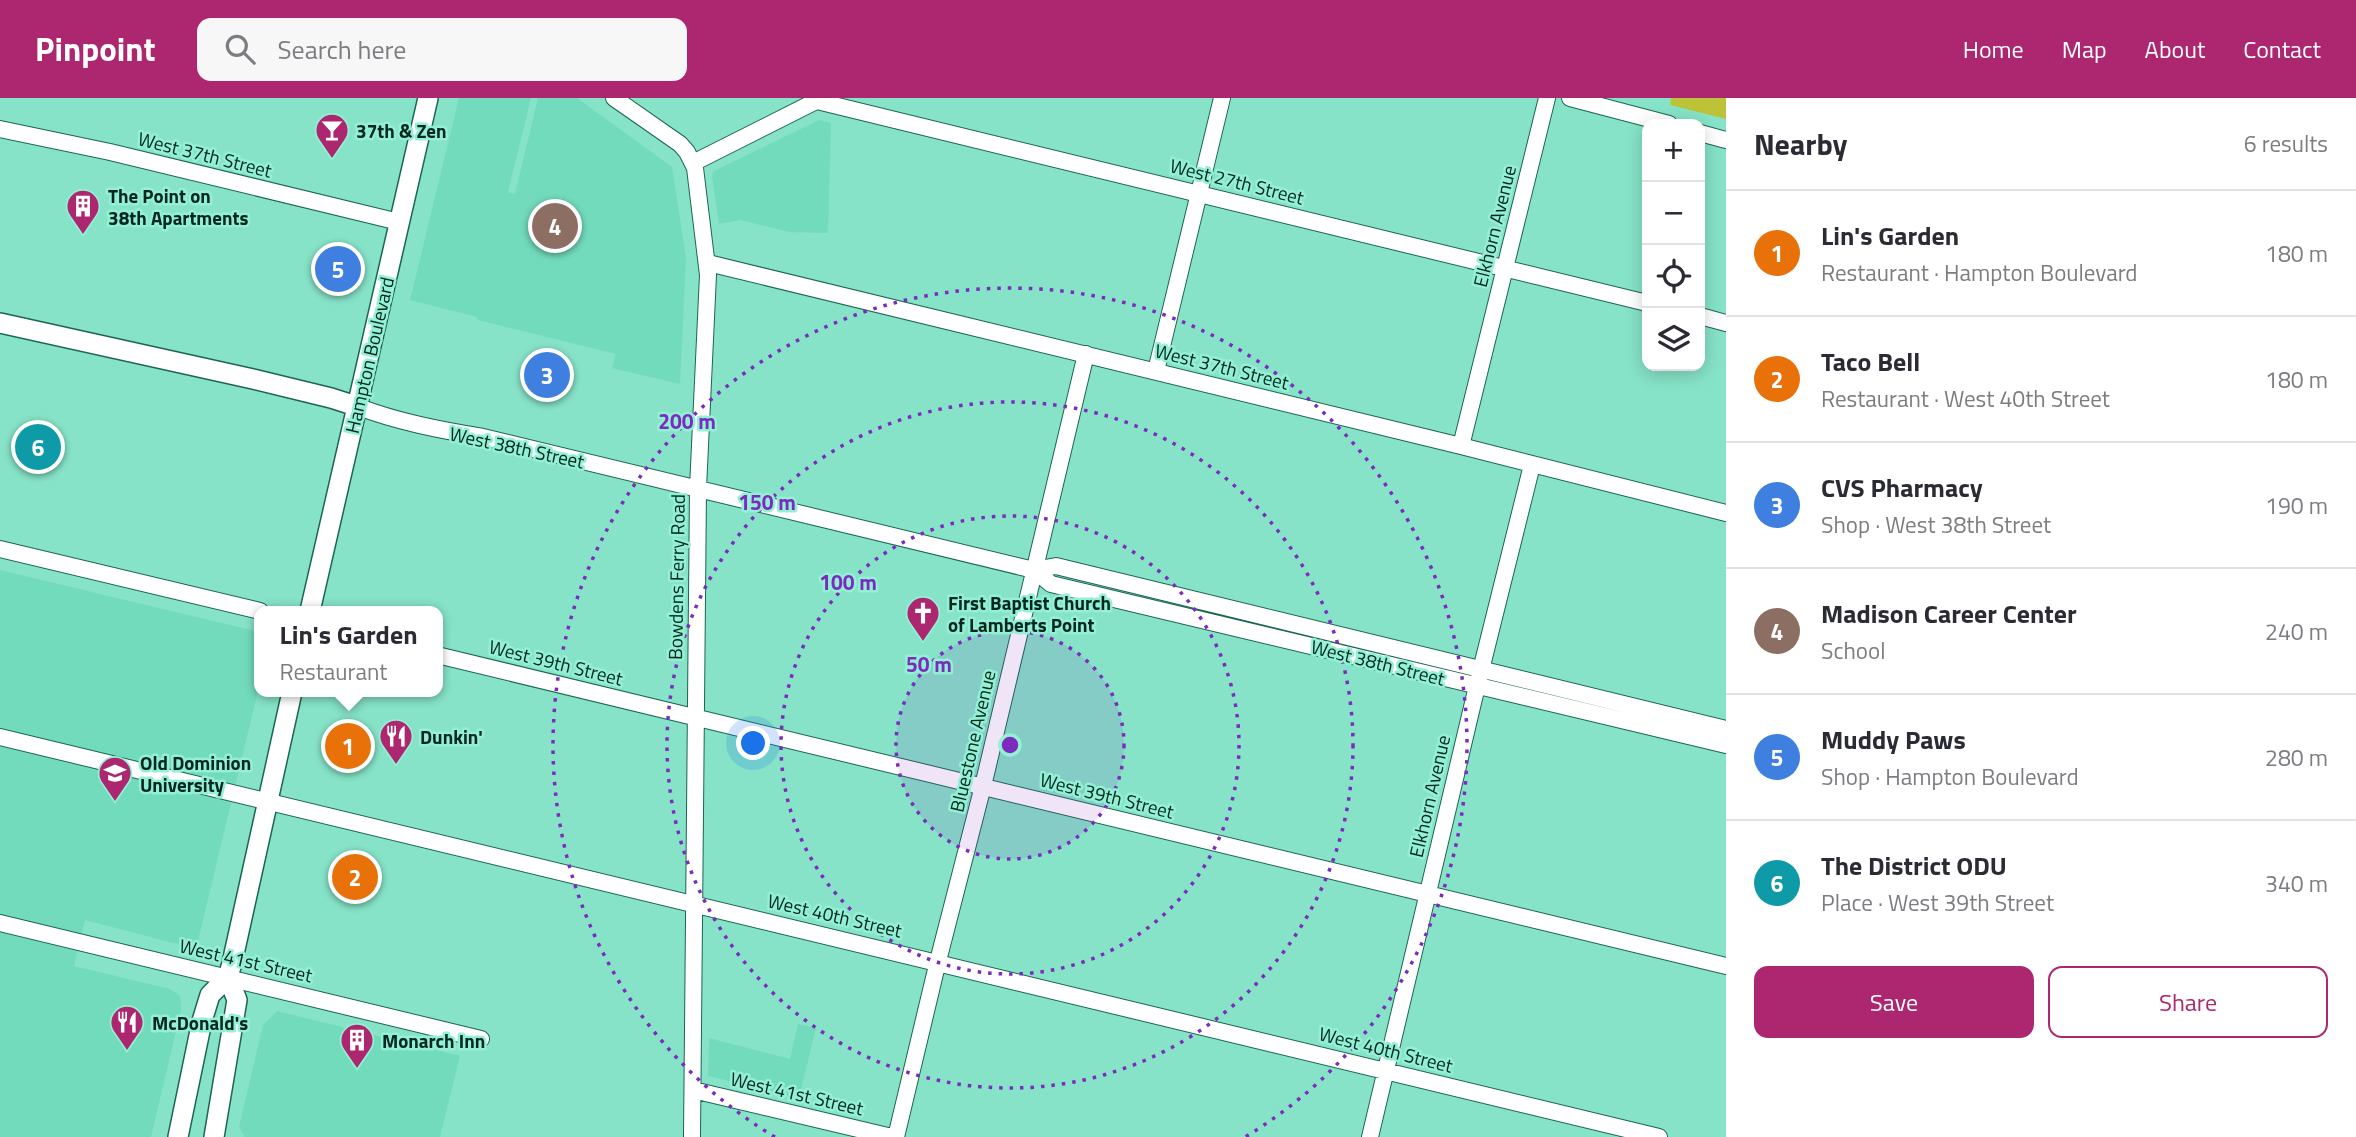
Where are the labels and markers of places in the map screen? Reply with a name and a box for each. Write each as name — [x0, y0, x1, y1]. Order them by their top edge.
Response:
bar icon: 37th & Zen — [313, 111, 351, 160]
place label: 37th & Zen — [356, 116, 447, 145]
place label: The Point on 38th Apartments — [108, 181, 248, 232]
building icon: The Point on 38th Apartments — [64, 187, 102, 236]
pin: 4 — [532, 200, 578, 252]
pin: 5 — [315, 243, 361, 295]
pin: 3 — [524, 349, 570, 401]
pin: 6 — [15, 421, 61, 473]
place label: First Baptist Church of Lamberts Point — [948, 588, 1111, 639]
church icon: First Baptist Church of Lamberts Point — [904, 594, 942, 643]
restaurant icon: Dunkin' — [377, 717, 415, 766]
pin: 1 — [325, 720, 371, 772]
place label: Dunkin' — [420, 722, 483, 751]
centre of rings — [998, 733, 1022, 757]
place label: Old Dominion University — [140, 748, 251, 799]
school or university icon: Old Dominion University — [96, 754, 134, 803]
pin: 2 — [332, 851, 378, 903]
restaurant icon: McDonald's — [108, 1003, 146, 1052]
place label: McDonald's — [152, 1008, 248, 1037]
building icon: Monarch Inn — [338, 1021, 376, 1070]
place label: Monarch Inn — [382, 1026, 485, 1055]

